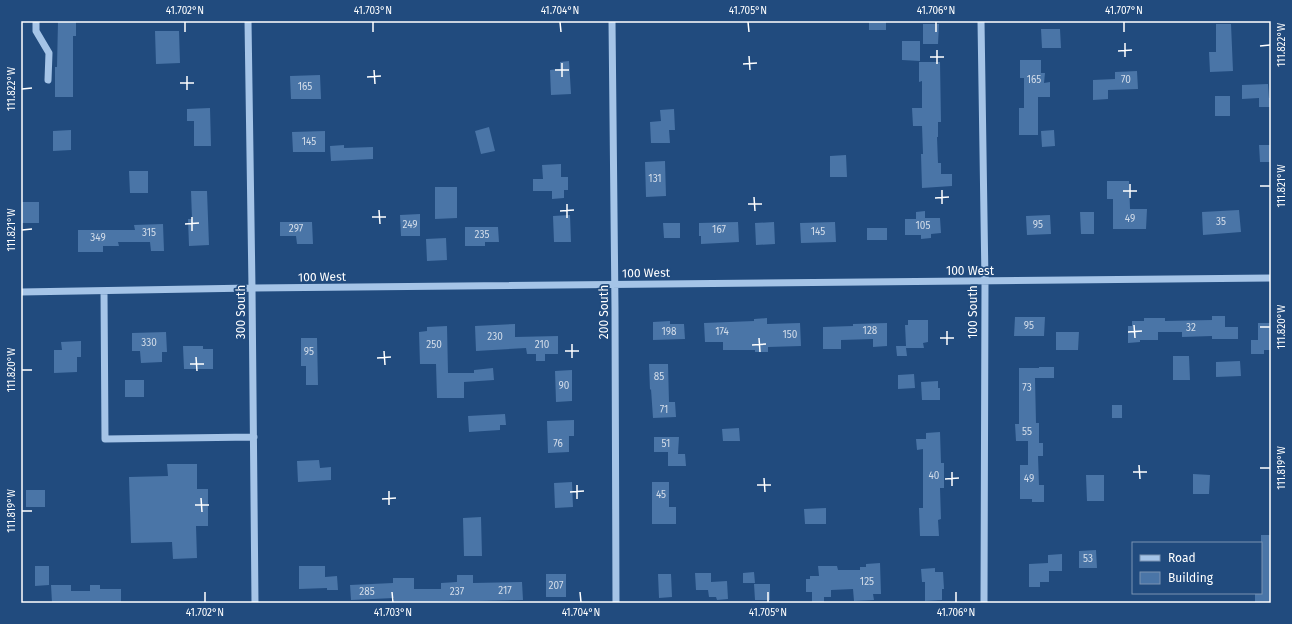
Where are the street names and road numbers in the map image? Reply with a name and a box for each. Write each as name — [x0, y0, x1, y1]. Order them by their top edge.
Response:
street label: 100 West — [946, 264, 995, 278]
street label: 100 West — [622, 266, 671, 280]
street label: 100 West — [298, 270, 347, 284]
street label: 300 South — [234, 285, 248, 339]
street label: 200 South — [597, 285, 611, 339]
street label: 100 South — [966, 285, 980, 339]

